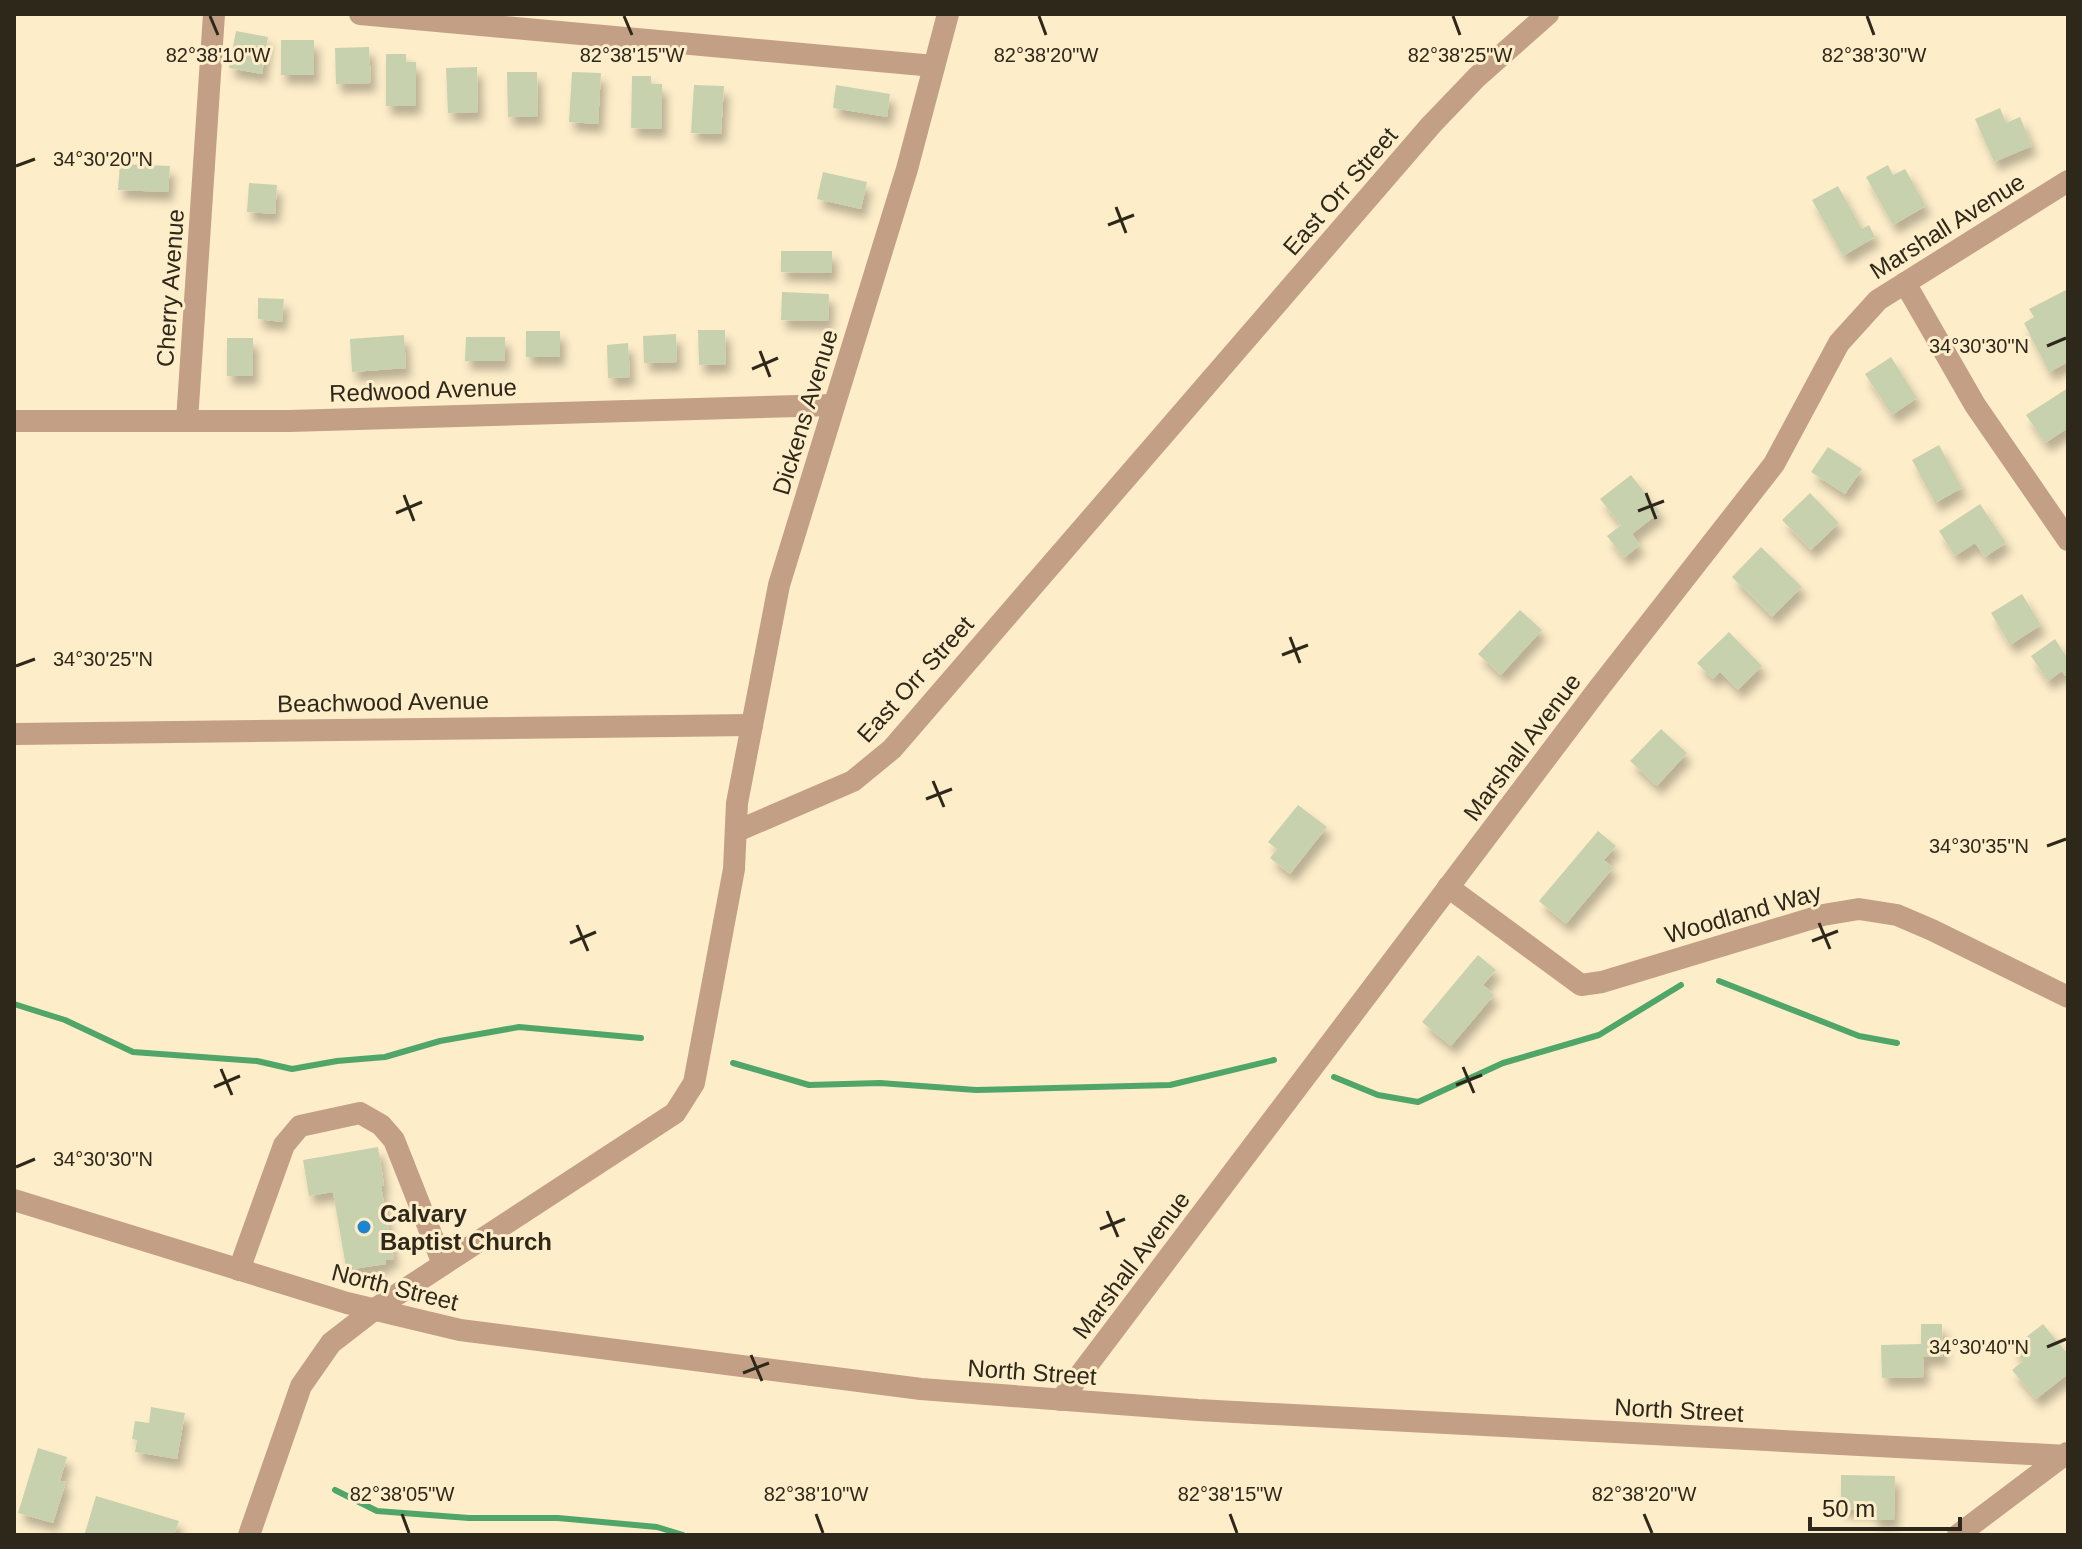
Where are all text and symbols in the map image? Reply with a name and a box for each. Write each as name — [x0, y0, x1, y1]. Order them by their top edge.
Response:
text: 82°38'10"W — [166, 44, 270, 66]
text: 82°38'15"W — [580, 44, 684, 66]
text: 82°38'20"W — [994, 44, 1098, 66]
text: 82°38'25"W — [1408, 44, 1512, 66]
text: 82°38'30"W — [1822, 44, 1926, 66]
street label: East Orr Street — [1277, 122, 1403, 260]
text: 34°30'20"N — [53, 148, 153, 170]
street label: Marshall Avenue — [1865, 168, 2029, 284]
street label: Cherry Avenue — [151, 208, 189, 368]
street label: Dickens Avenue — [767, 326, 843, 498]
text: 34°30'30"N — [1929, 335, 2029, 357]
street label: Redwood Avenue — [329, 373, 517, 407]
street label: East Orr Street — [851, 610, 979, 748]
text: 34°30'25"N — [53, 648, 153, 670]
street label: Marshall Avenue — [1458, 668, 1586, 826]
street label: Beachwood Avenue — [277, 687, 489, 717]
text: 34°30'35"N — [1929, 835, 2029, 857]
street label: Woodland Way — [1662, 878, 1824, 948]
text: 34°30'30"N — [53, 1148, 153, 1170]
street label: Marshall Avenue — [1067, 1186, 1195, 1344]
place label: Calvary Baptist Church — [380, 1200, 552, 1255]
marker: Calvary Baptist Church — [355, 1218, 373, 1236]
street label: North Street — [329, 1258, 461, 1316]
text: 34°30'40"N — [1929, 1336, 2029, 1358]
street label: North Street — [967, 1354, 1098, 1390]
street label: North Street — [1614, 1393, 1745, 1427]
scale bar — [1810, 1481, 1960, 1531]
text: 82°38'05"W — [350, 1483, 454, 1505]
text: 82°38'10"W — [764, 1483, 868, 1505]
text: 82°38'15"W — [1178, 1483, 1282, 1505]
text: 82°38'20"W — [1592, 1483, 1696, 1505]
text: 50 m — [1822, 1495, 1875, 1522]

